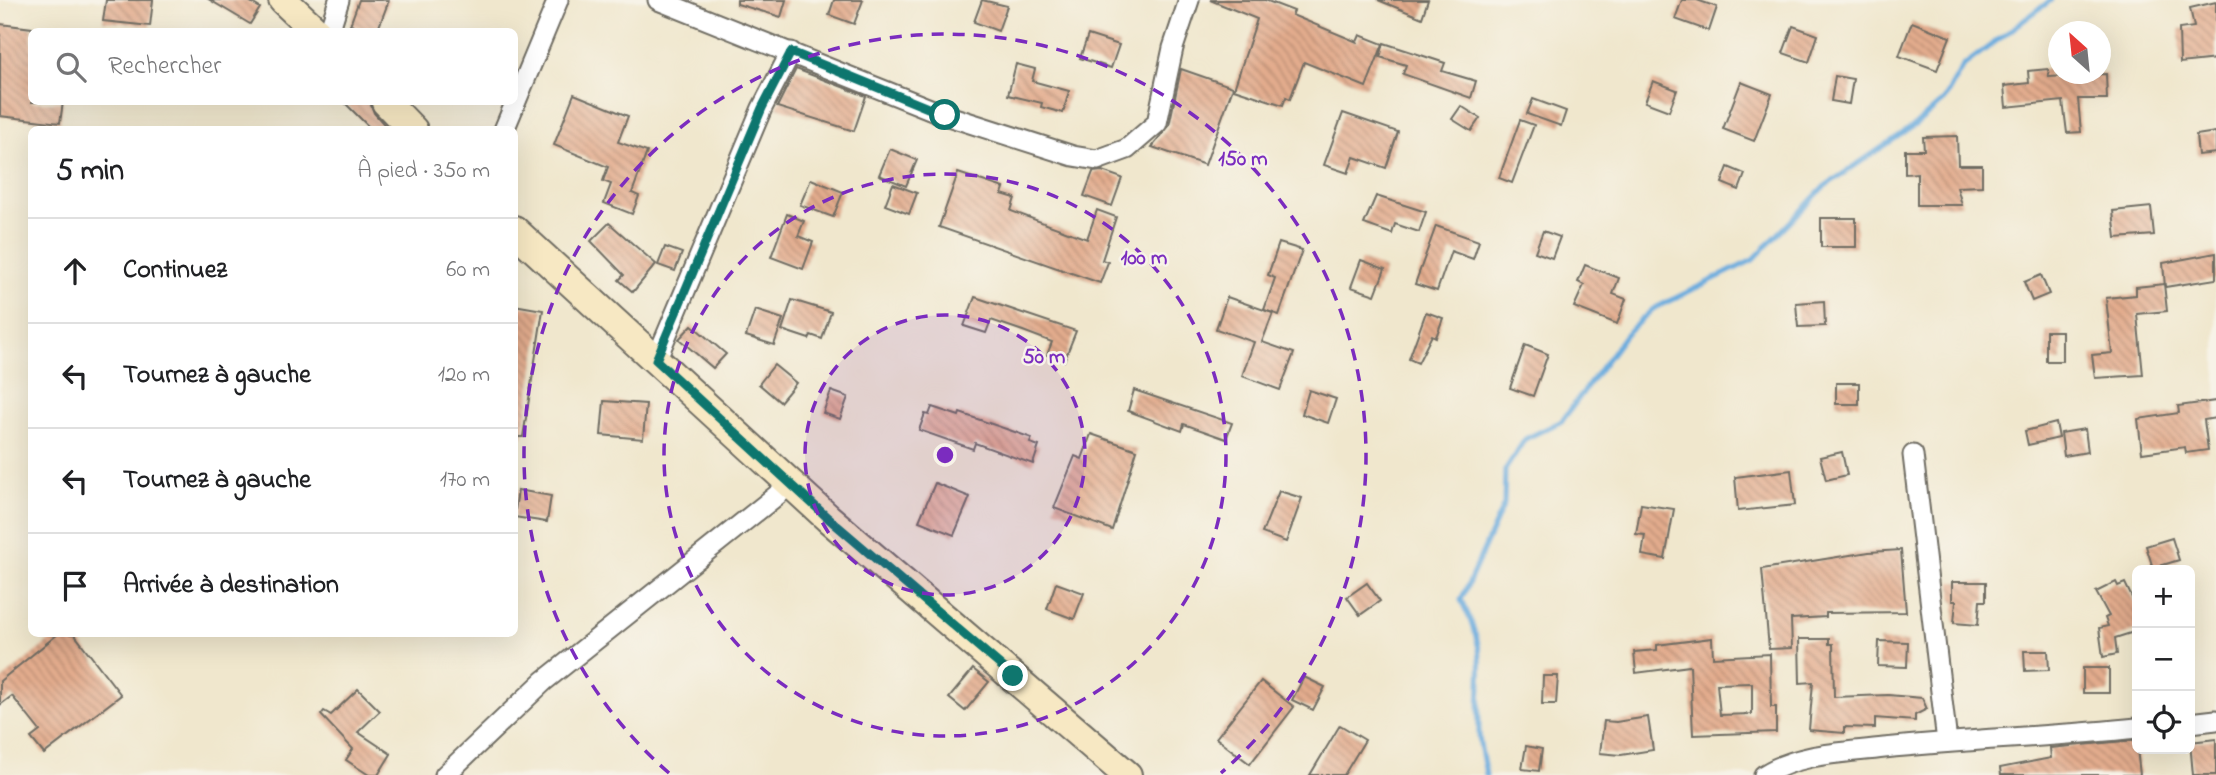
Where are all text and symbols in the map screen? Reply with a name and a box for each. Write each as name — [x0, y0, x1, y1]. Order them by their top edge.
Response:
north arrow — [2048, 21, 2111, 84]
search box — [28, 28, 518, 105]
icon: search — [52, 48, 90, 86]
text: Rechercher — [108, 48, 221, 86]
route start — [929, 99, 960, 130]
text: 150 m — [1218, 145, 1268, 175]
text: 5 min — [56, 150, 124, 194]
text: À pied · 350 m — [358, 155, 490, 188]
text: 100 m — [1121, 244, 1167, 274]
icon: ahead — [56, 252, 94, 290]
text: Continuez — [123, 252, 227, 290]
text: 60 m — [446, 254, 490, 287]
text: 50 m — [1023, 343, 1065, 373]
icon: left — [56, 357, 94, 395]
text: Tournez à gauche — [123, 357, 311, 395]
text: 120 m — [438, 359, 490, 392]
centre of rings — [933, 443, 957, 467]
icon: left — [56, 462, 94, 500]
text: Tournez à gauche — [123, 462, 311, 500]
text: 170 m — [440, 464, 490, 497]
map controls — [2132, 565, 2195, 754]
button: + — [2132, 565, 2195, 628]
icon: arrive — [56, 567, 94, 605]
text: Arrivée à destination — [123, 567, 339, 605]
button: − — [2132, 628, 2195, 691]
route end — [997, 660, 1028, 691]
button: locate — [2132, 691, 2195, 754]

